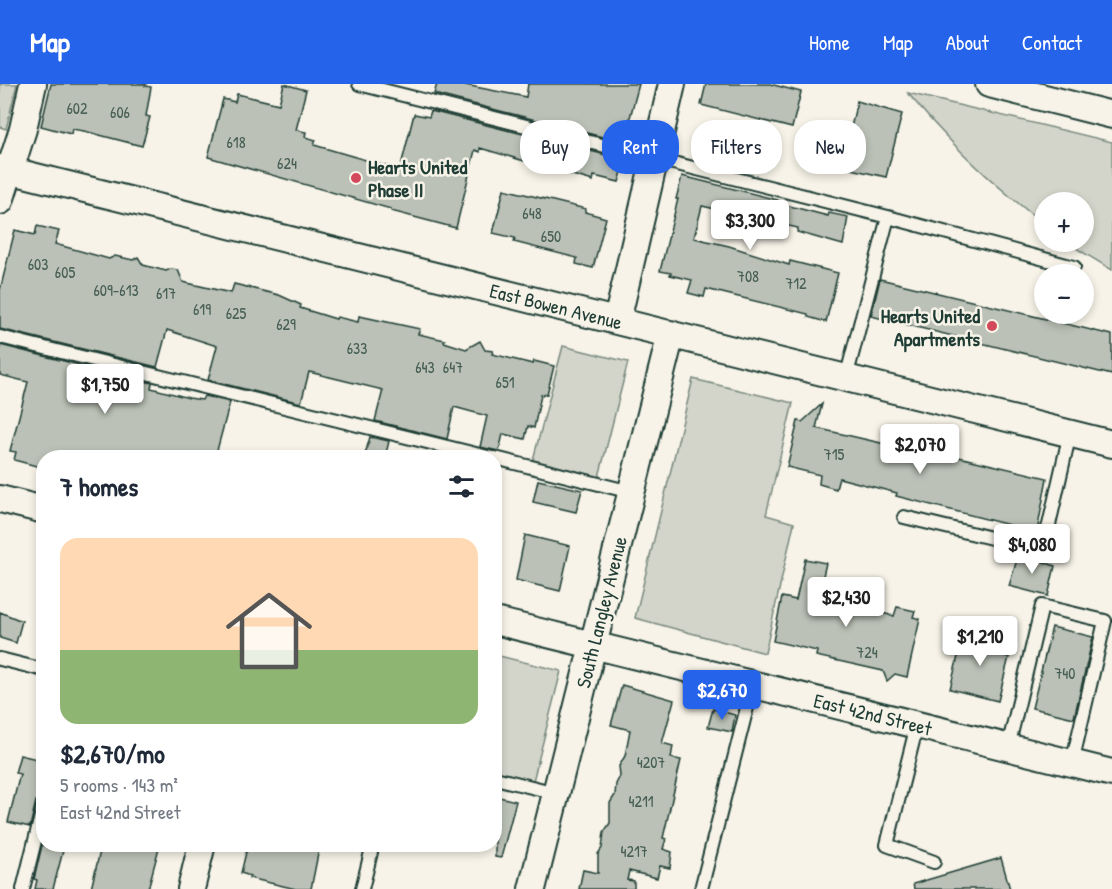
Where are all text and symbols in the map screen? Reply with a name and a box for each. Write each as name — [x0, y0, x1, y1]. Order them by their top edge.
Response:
text: Map — [30, 23, 70, 61]
text: Home — [809, 28, 850, 57]
text: Map — [883, 28, 913, 57]
text: About — [946, 28, 989, 57]
text: Contact — [1022, 28, 1082, 57]
house number: 602 — [66, 97, 88, 119]
house number: 606 — [110, 101, 130, 123]
chip: Buy — [520, 120, 590, 174]
chip: Rent — [602, 120, 679, 174]
chip: Filters — [691, 120, 782, 174]
chip: New — [794, 120, 866, 174]
house number: 618 — [226, 131, 246, 153]
house number: 624 — [277, 152, 297, 174]
place label: Hearts United Phase II — [368, 153, 467, 203]
marker: Hearts United Phase II — [349, 171, 363, 185]
map controls — [1034, 192, 1094, 324]
button: + — [1034, 192, 1094, 252]
pin: $3,300 — [701, 200, 799, 251]
house number: 648 — [522, 202, 542, 224]
text: $3,300 — [725, 206, 775, 233]
house number: 650 — [541, 225, 561, 247]
house number: 603 — [28, 253, 48, 275]
house number: 605 — [55, 261, 75, 283]
button: − — [1034, 264, 1094, 324]
house number: 708 — [737, 265, 759, 287]
house number: 712 — [785, 272, 807, 294]
street label: East Bowen Avenue — [487, 276, 625, 336]
house number: 609-613 — [93, 279, 139, 301]
house number: 617 — [156, 282, 176, 304]
house number: 619 — [193, 298, 211, 320]
house number: 625 — [226, 302, 247, 324]
place label: Hearts United Apartments — [881, 302, 980, 353]
house number: 629 — [276, 313, 296, 335]
marker: Hearts United Apartments — [985, 319, 999, 333]
house number: 633 — [347, 337, 367, 359]
house number: 643 — [415, 356, 435, 378]
house number: 647 — [443, 356, 463, 378]
pin: $1,750 — [56, 364, 154, 415]
text: $1,750 — [81, 370, 129, 397]
house number: 651 — [496, 371, 515, 393]
pin: $2,070 — [871, 424, 969, 475]
text: $2,070 — [894, 430, 946, 457]
house number: 715 — [824, 443, 844, 465]
text: 7 homes — [60, 469, 138, 504]
icon: filters — [445, 470, 478, 503]
pin: $4,080 — [983, 524, 1081, 575]
text: $4,080 — [1008, 530, 1056, 557]
street label: South Langley Avenue — [569, 533, 633, 691]
icon: home — [215, 577, 323, 685]
pin: $2,430 — [797, 577, 895, 628]
text: $2,430 — [822, 583, 870, 610]
pin: $1,210 — [931, 616, 1029, 667]
text: $1,210 — [956, 622, 1004, 649]
house number: 724 — [856, 641, 878, 663]
house number: 740 — [1054, 662, 1076, 684]
pin: $2,670 — [673, 670, 771, 721]
text: $2,670 — [697, 676, 747, 703]
street label: East 42nd Street — [811, 686, 936, 742]
text: $2,670/mo — [60, 736, 165, 771]
house number: 4207 — [637, 751, 665, 773]
text: 5 rooms · 143 m² — [60, 771, 178, 798]
house number: 4211 — [628, 790, 654, 812]
text: East 42nd Street — [60, 798, 181, 825]
house number: 4217 — [620, 840, 648, 862]

